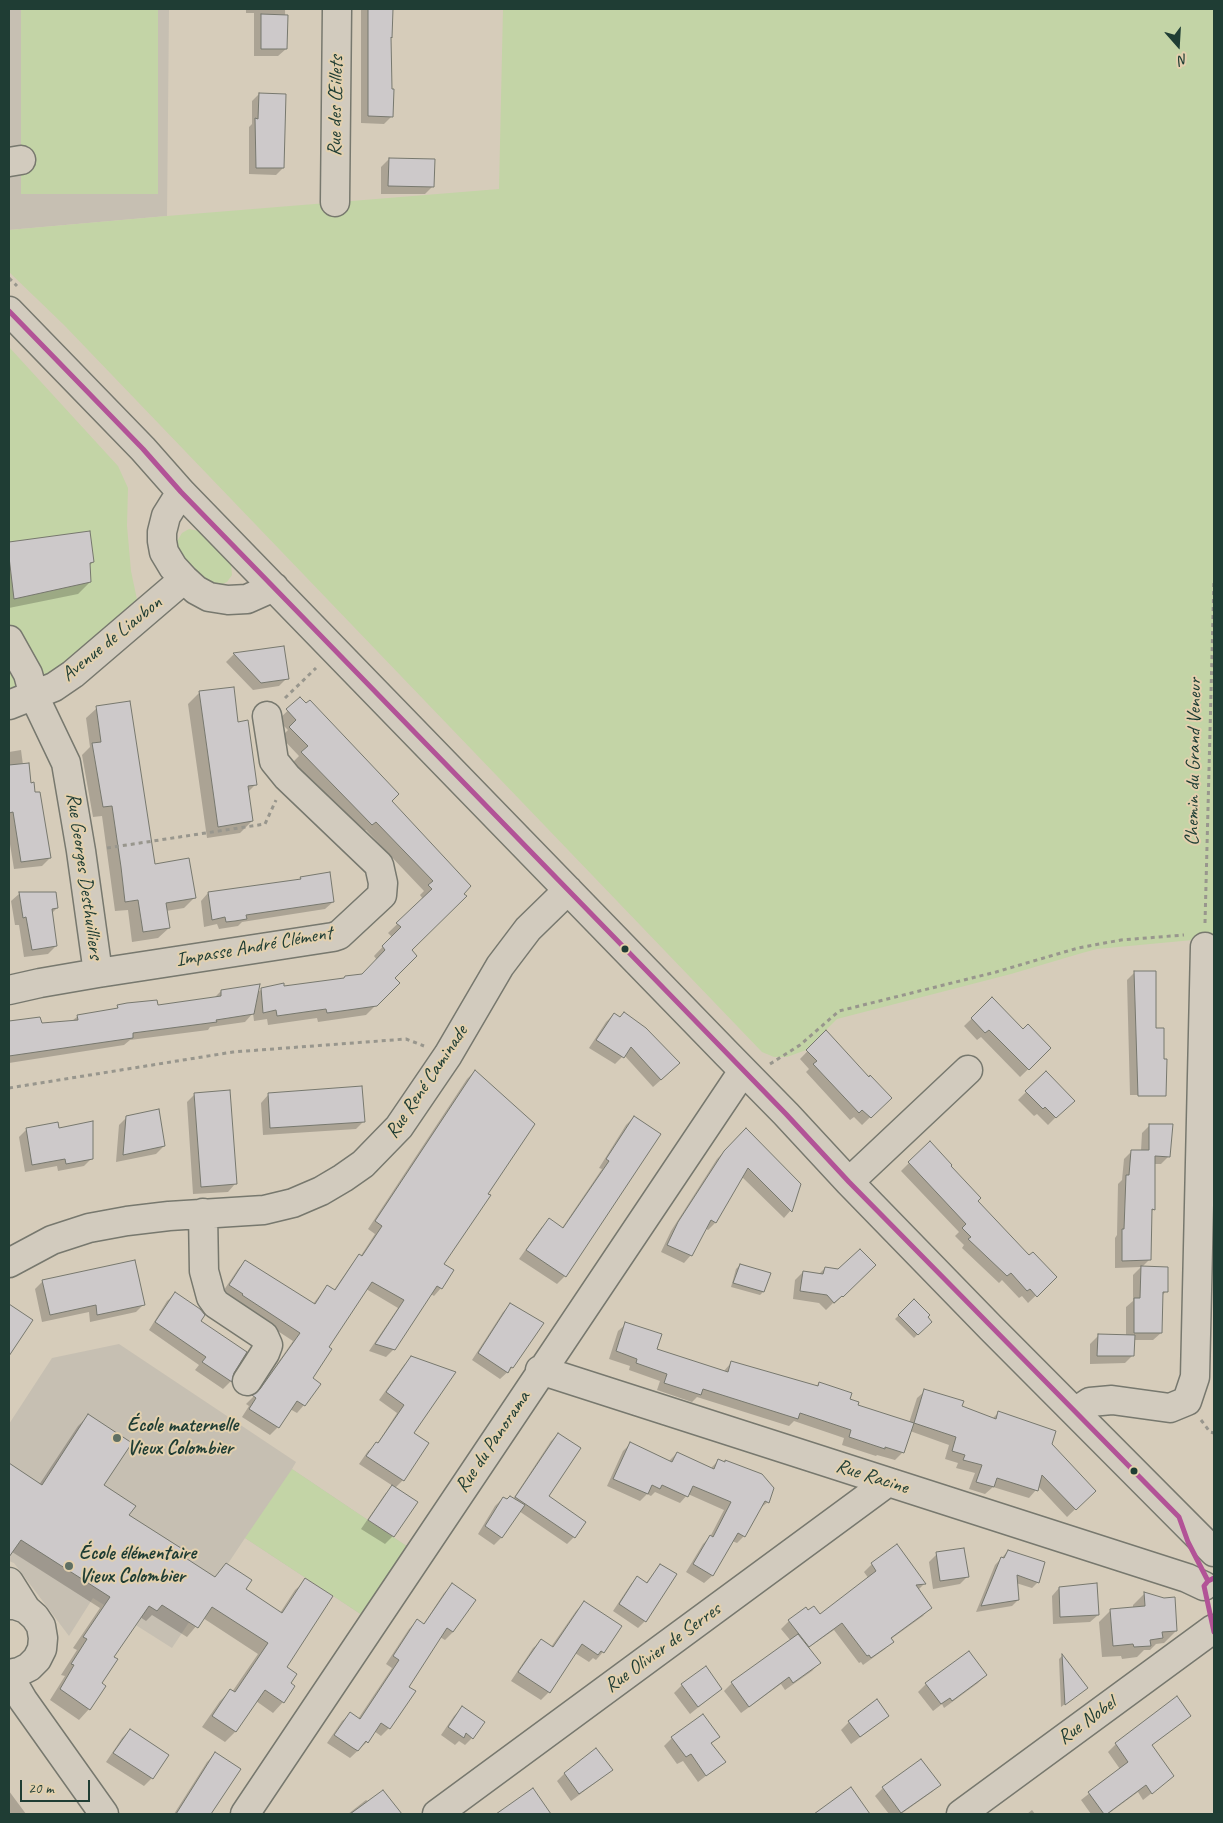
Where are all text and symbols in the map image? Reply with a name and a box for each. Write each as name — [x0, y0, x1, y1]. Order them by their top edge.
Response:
north arrow — [1153, 20, 1203, 70]
text: N — [1176, 50, 1190, 69]
street label: Rue des Œillets — [323, 55, 349, 157]
street label: Avenue de Liaubon — [57, 591, 167, 687]
street label: Chemin du Grand Veneur — [1181, 678, 1207, 846]
street label: Rue Georges Desthuilliers — [60, 791, 108, 961]
street label: Impasse André Clément — [174, 921, 334, 973]
unlabelled marker — [620, 944, 630, 954]
street label: Rue René Caminade — [380, 1021, 474, 1143]
street label: Rue du Panorama — [450, 1387, 536, 1497]
place label: École maternelle Vieux Colombier — [127, 1414, 238, 1461]
marker: École maternelle Vieux Colombier — [111, 1432, 123, 1444]
street label: Rue Racine — [833, 1454, 911, 1500]
unlabelled marker — [1129, 1466, 1139, 1476]
place label: École élémentaire Vieux Colombier — [79, 1542, 196, 1589]
marker: École élémentaire Vieux Colombier — [63, 1560, 75, 1572]
street label: Rue Olivier de Serres — [600, 1598, 726, 1698]
street label: Rue Nobel — [1053, 1692, 1121, 1750]
scale bar — [22, 1770, 92, 1802]
text: 20 m — [28, 1779, 54, 1798]

